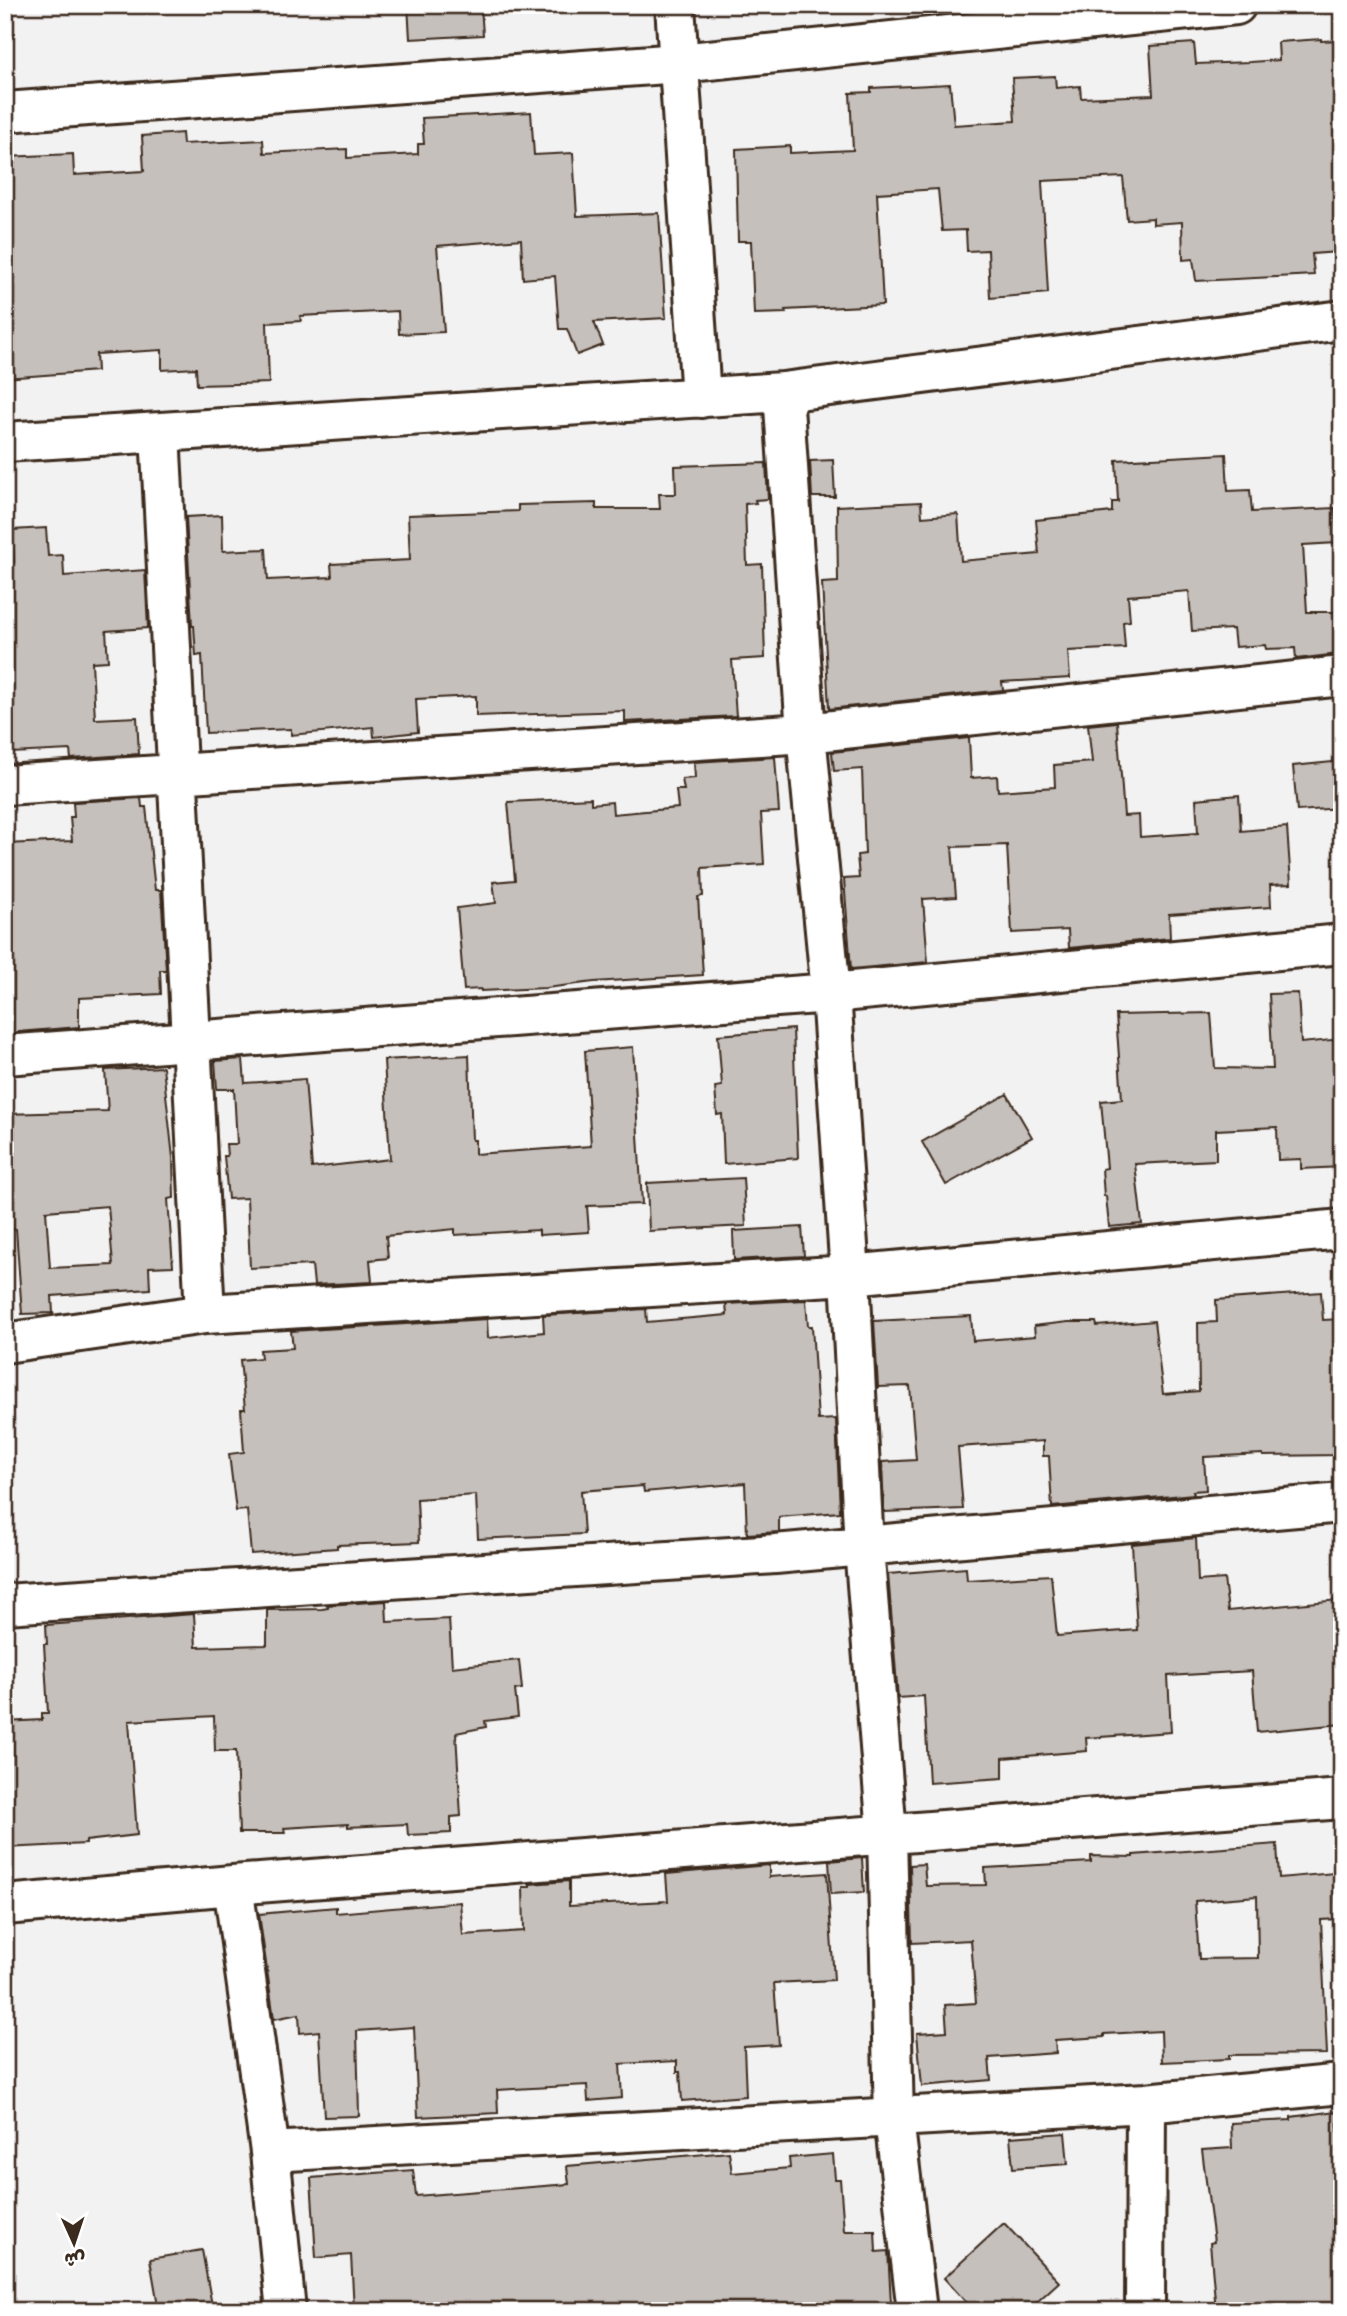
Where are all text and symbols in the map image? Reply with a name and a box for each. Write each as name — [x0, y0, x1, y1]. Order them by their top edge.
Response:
north arrow — [38, 2208, 108, 2278]
text: ش — [64, 2247, 86, 2273]

